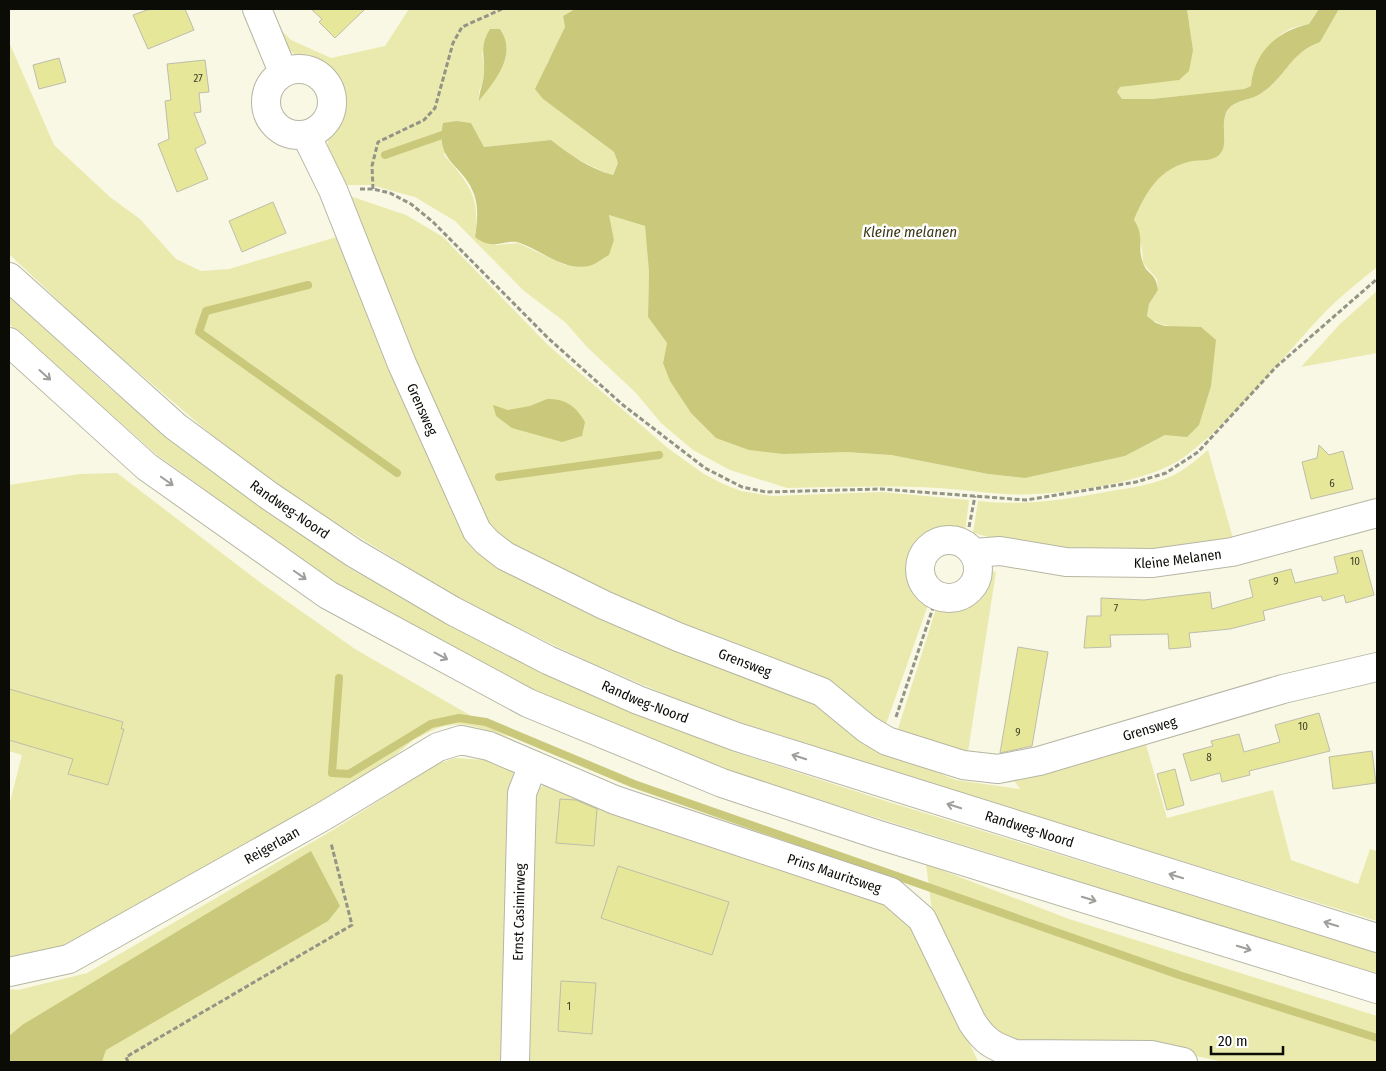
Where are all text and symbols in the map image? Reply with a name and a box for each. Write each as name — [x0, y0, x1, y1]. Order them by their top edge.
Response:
house number: 27 — [193, 72, 203, 85]
water label: Kleine melanen — [863, 223, 957, 241]
one-way arrow — [38, 369, 51, 381]
street label: Grensweg — [403, 380, 442, 438]
one-way arrow — [160, 476, 173, 487]
street label: Randweg-Noord — [247, 476, 333, 542]
house number: 6 — [1329, 477, 1335, 490]
street label: Kleine Melanen — [1134, 545, 1223, 572]
house number: 10 — [1350, 555, 1360, 568]
one-way arrow — [293, 570, 307, 580]
house number: 9 — [1273, 575, 1279, 588]
house number: 7 — [1114, 602, 1119, 615]
street label: Grensweg — [716, 645, 774, 681]
one-way arrow — [433, 651, 448, 661]
street label: Randweg-Noord — [599, 676, 691, 727]
street label: Grensweg — [1121, 712, 1179, 744]
house number: 10 — [1298, 720, 1308, 733]
house number: 9 — [1015, 726, 1021, 739]
house number: 8 — [1206, 751, 1212, 764]
one-way arrow — [791, 752, 807, 761]
one-way arrow — [946, 801, 962, 810]
street label: Randweg-Noord — [983, 807, 1076, 851]
street label: Reigerlaan — [241, 823, 303, 867]
street label: Prins Mauritsweg — [785, 850, 884, 897]
street label: Ernst Casimirweg — [509, 863, 529, 961]
one-way arrow — [1168, 870, 1184, 880]
one-way arrow — [1081, 895, 1097, 905]
one-way arrow — [1323, 919, 1339, 928]
one-way arrow — [1236, 943, 1252, 953]
house number: 1 — [567, 1000, 571, 1013]
scale bar — [1211, 1024, 1284, 1056]
text: 20 m — [1218, 1032, 1248, 1050]

